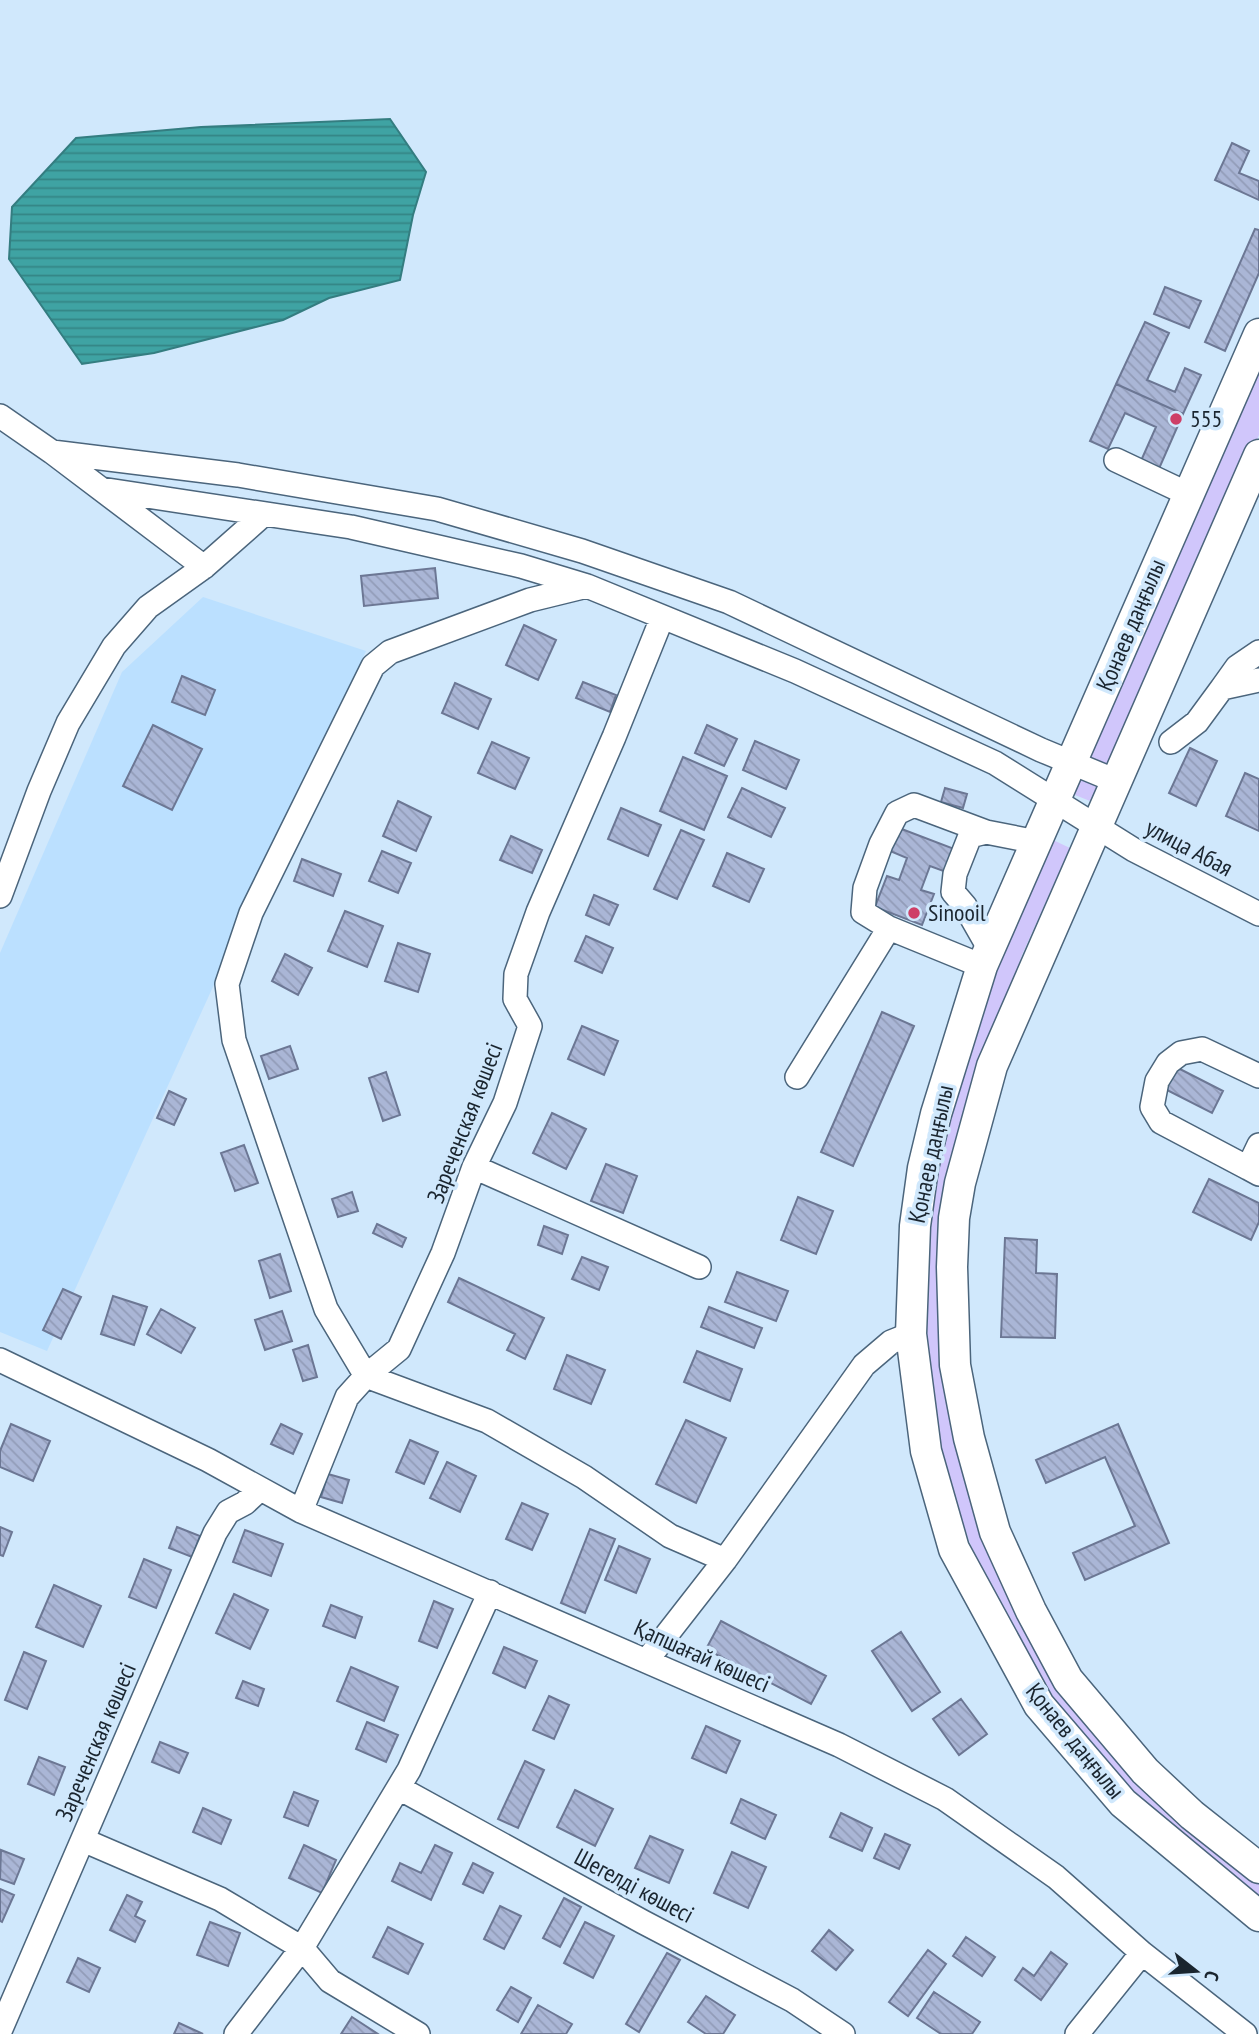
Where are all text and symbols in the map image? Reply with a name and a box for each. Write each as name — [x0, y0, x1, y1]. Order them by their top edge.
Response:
place label: 555 — [1190, 403, 1222, 434]
marker: 555 — [1168, 411, 1184, 427]
street label: Қонаев даңғылы — [1089, 554, 1172, 695]
street label: улица Абая — [1140, 812, 1238, 883]
place label: Sinooil — [928, 897, 986, 928]
marker: Sinooil — [906, 905, 922, 921]
street label: Зареченская көшесі — [420, 1038, 509, 1207]
street label: Қонаев даңғылы — [901, 1082, 960, 1226]
street label: Қапшағай көшесі — [629, 1612, 775, 1699]
street label: Зареченская көшесі — [48, 1658, 143, 1826]
street label: Қонаев даңғылы — [1019, 1676, 1132, 1805]
street label: Шегелді көшесі — [569, 1841, 699, 1930]
north arrow — [1161, 1936, 1231, 2006]
text: С — [1199, 1968, 1225, 1984]

